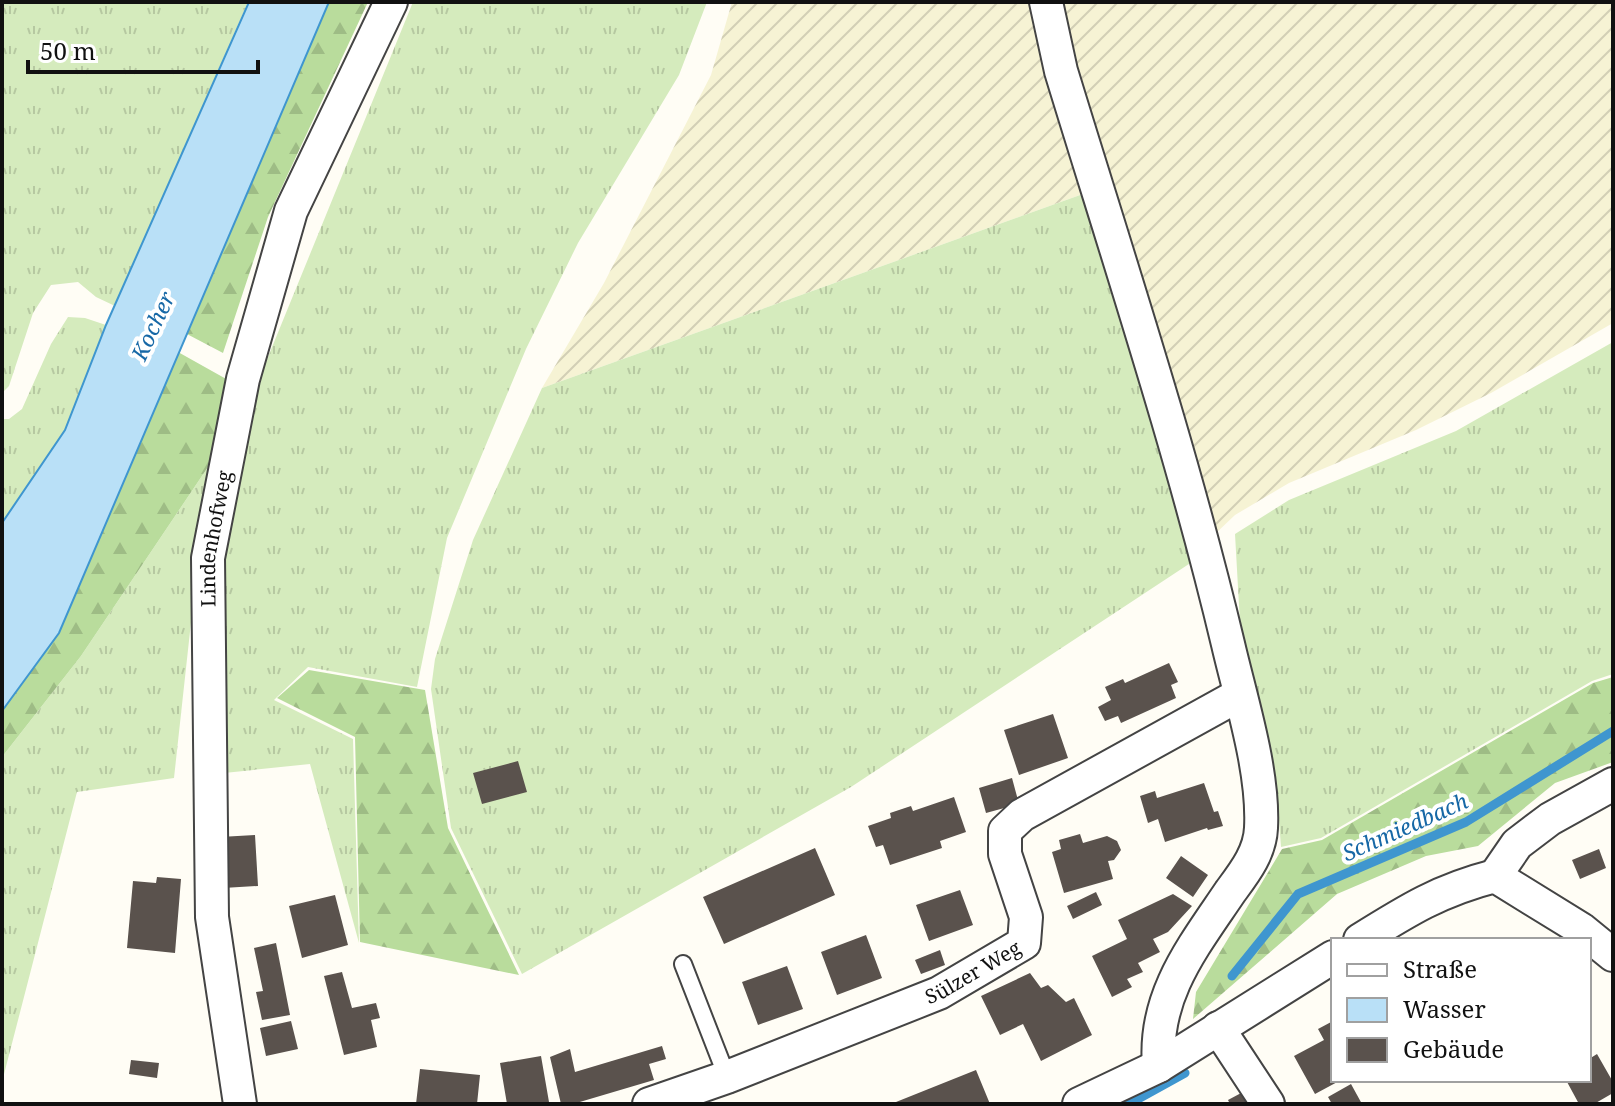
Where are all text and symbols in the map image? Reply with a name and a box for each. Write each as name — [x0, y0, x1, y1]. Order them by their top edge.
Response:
scale bar — [28, 24, 258, 74]
text: 50 m — [40, 34, 96, 67]
water label: Kocher — [123, 286, 181, 366]
street label: Lindenhofweg — [193, 468, 238, 607]
water label: Schmiedbach — [1337, 785, 1472, 867]
street label: Sülzer Weg — [921, 934, 1026, 1010]
legend — [1331, 938, 1591, 1082]
text: Straße — [1403, 952, 1477, 985]
text: Wasser — [1403, 992, 1486, 1025]
text: Gebäude — [1403, 1032, 1504, 1065]

